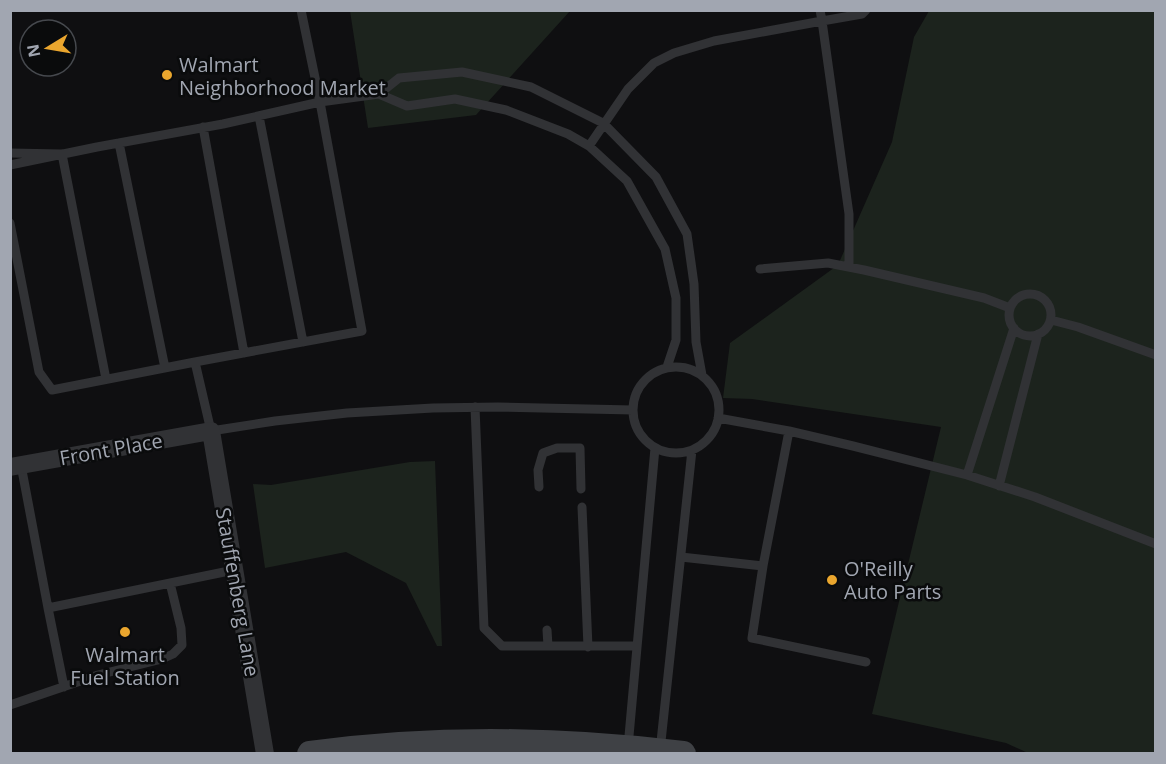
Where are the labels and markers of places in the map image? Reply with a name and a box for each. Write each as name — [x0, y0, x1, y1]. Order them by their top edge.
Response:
place label: Walmart Neighborhood Market — [179, 51, 386, 101]
marker: Walmart Neighborhood Market — [160, 68, 174, 82]
place label: O'Reilly Auto Parts — [844, 555, 941, 605]
marker: O'Reilly Auto Parts — [825, 573, 839, 587]
marker: Walmart Fuel Station — [118, 625, 132, 639]
place label: Walmart Fuel Station — [70, 641, 180, 691]

